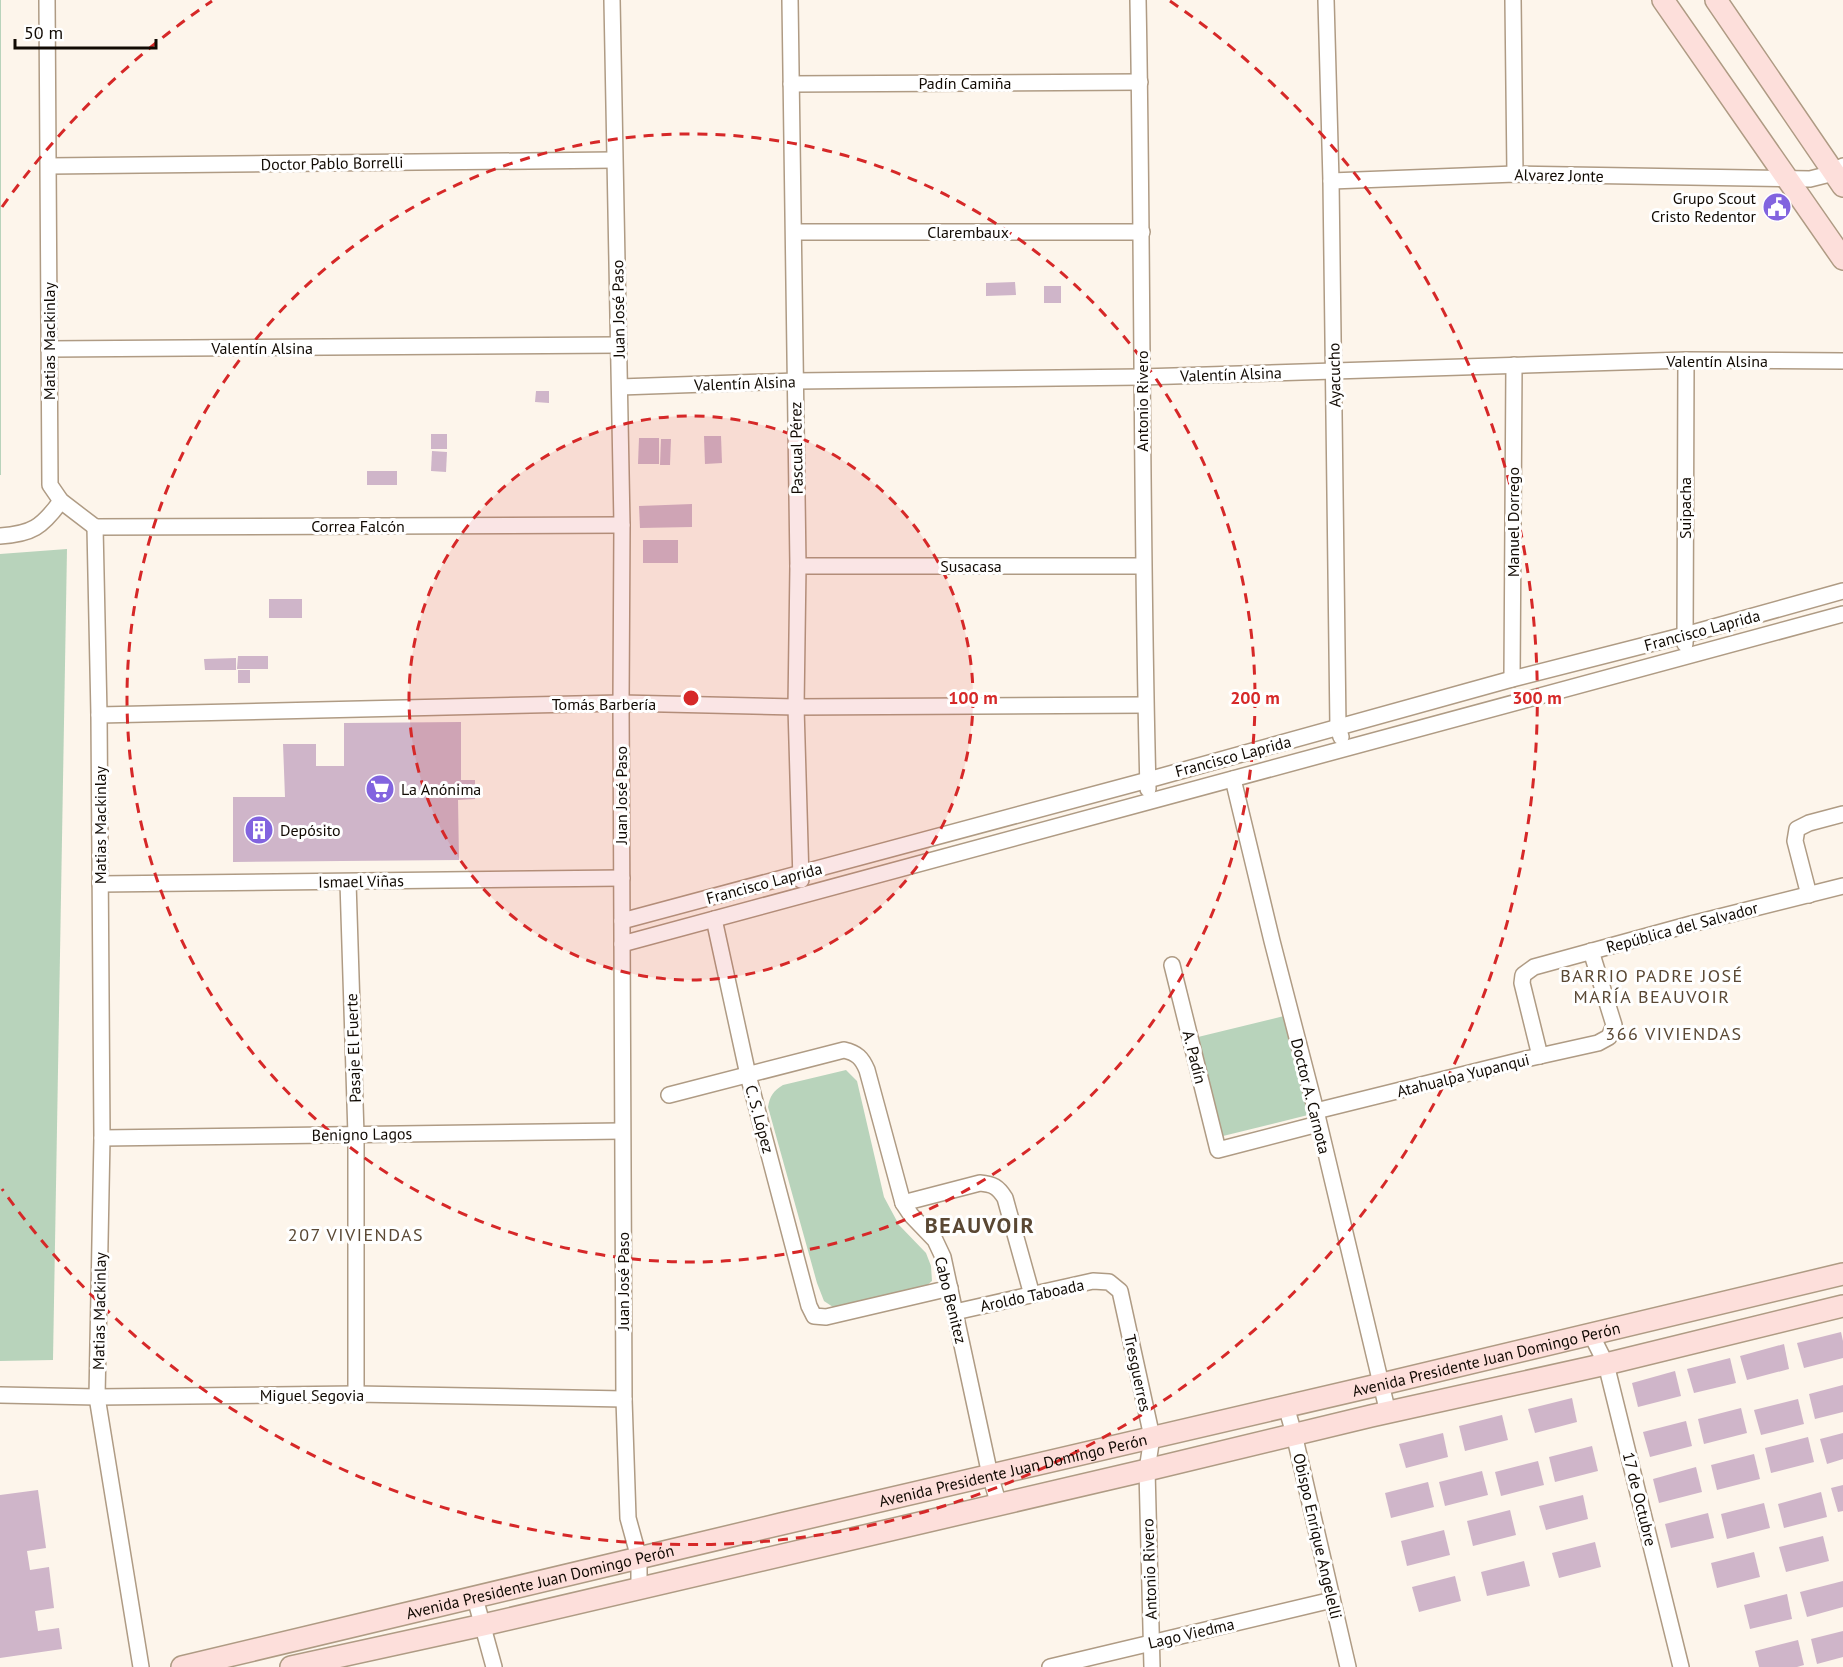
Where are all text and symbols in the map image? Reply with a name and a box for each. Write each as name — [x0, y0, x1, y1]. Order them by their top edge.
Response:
scale bar — [15, 12, 156, 50]
text: 50 m — [24, 21, 63, 44]
street label: Padín Camiña — [918, 73, 1012, 93]
street label: Doctor Pablo Borrelli — [260, 152, 404, 174]
street label: Alvarez Jonte — [1514, 164, 1604, 186]
place label: Grupo Scout Cristo Redentor — [1651, 188, 1757, 226]
public building icon: Grupo Scout Cristo Redentor — [1761, 191, 1793, 223]
street label: Clarembaux — [927, 222, 1009, 242]
street label: Juan José Paso — [607, 260, 629, 359]
street label: Matias Mackinlay — [39, 282, 59, 400]
street label: Valentín Alsina — [210, 338, 313, 358]
street label: Ayacucho — [1323, 343, 1345, 407]
street label: Antonio Rivero — [1132, 350, 1152, 452]
street label: Valentín Alsina — [1665, 351, 1768, 371]
street label: Valentín Alsina — [1179, 362, 1282, 386]
street label: Valentín Alsina — [693, 371, 796, 395]
street label: Pascual Pérez — [785, 401, 807, 495]
street label: Manuel Dorrego — [1503, 467, 1523, 577]
street label: Suipacha — [1675, 477, 1695, 539]
street label: Correa Falcón — [311, 516, 405, 536]
street label: Susacasa — [940, 556, 1002, 576]
street label: Francisco Laprida — [1642, 605, 1762, 655]
text: 100 m — [948, 686, 998, 709]
text: 200 m — [1230, 686, 1280, 709]
text: 300 m — [1512, 686, 1562, 709]
centre of rings — [681, 688, 701, 708]
street label: Tomás Barbería — [552, 694, 656, 714]
street label: Francisco Laprida — [1173, 731, 1293, 781]
street label: Juan José Paso — [611, 746, 631, 845]
street label: Matias Mackinlay — [90, 766, 110, 884]
supermarket icon: La Anónima — [364, 773, 396, 805]
place label: La Anónima — [401, 779, 481, 799]
building icon: Depósito — [243, 814, 275, 846]
place label: Depósito — [280, 820, 341, 840]
street label: Francisco Laprida — [704, 858, 824, 908]
street label: Ismael Viñas — [318, 870, 404, 892]
street label: República del Salvador — [1604, 897, 1761, 957]
district label: BARRIO PADRE JOSÉ MARÍA BEAUVOIR — [1560, 964, 1744, 1008]
street label: Pasaje El Fuerte — [341, 993, 365, 1103]
district label: 366 VIVIENDAS — [1605, 1022, 1743, 1045]
street label: A. Padín — [1179, 1028, 1211, 1086]
street label: Doctor A. Carnota — [1287, 1036, 1335, 1156]
street label: Atahualpa Yupanqui — [1395, 1049, 1531, 1101]
street label: C. S. López — [741, 1083, 779, 1155]
street label: Benigno Lagos — [312, 1123, 413, 1145]
district label: BEAUVOIR — [925, 1211, 1035, 1239]
district label: 207 VIVIENDAS — [288, 1223, 424, 1246]
street label: Juan José Paso — [613, 1232, 633, 1331]
street label: Matias Mackinlay — [88, 1251, 110, 1370]
street label: Cabo Benitez — [931, 1254, 971, 1346]
street label: Aroldo Taboada — [978, 1274, 1086, 1316]
street label: Avenida Presidente Juan Domingo Perón — [1350, 1318, 1622, 1401]
street label: Tresguerres — [1120, 1332, 1156, 1414]
street label: Miguel Segovia — [260, 1385, 364, 1405]
street label: Avenida Presidente Juan Domingo Perón — [877, 1429, 1149, 1511]
street label: 17 de Octubre — [1619, 1450, 1661, 1548]
street label: Obispo Enrique Angelelli — [1289, 1451, 1347, 1621]
street label: Antonio Rivero — [1137, 1518, 1161, 1620]
street label: Avenida Presidente Juan Domingo Perón — [404, 1540, 676, 1623]
street label: Lago Viedma — [1146, 1613, 1236, 1653]

